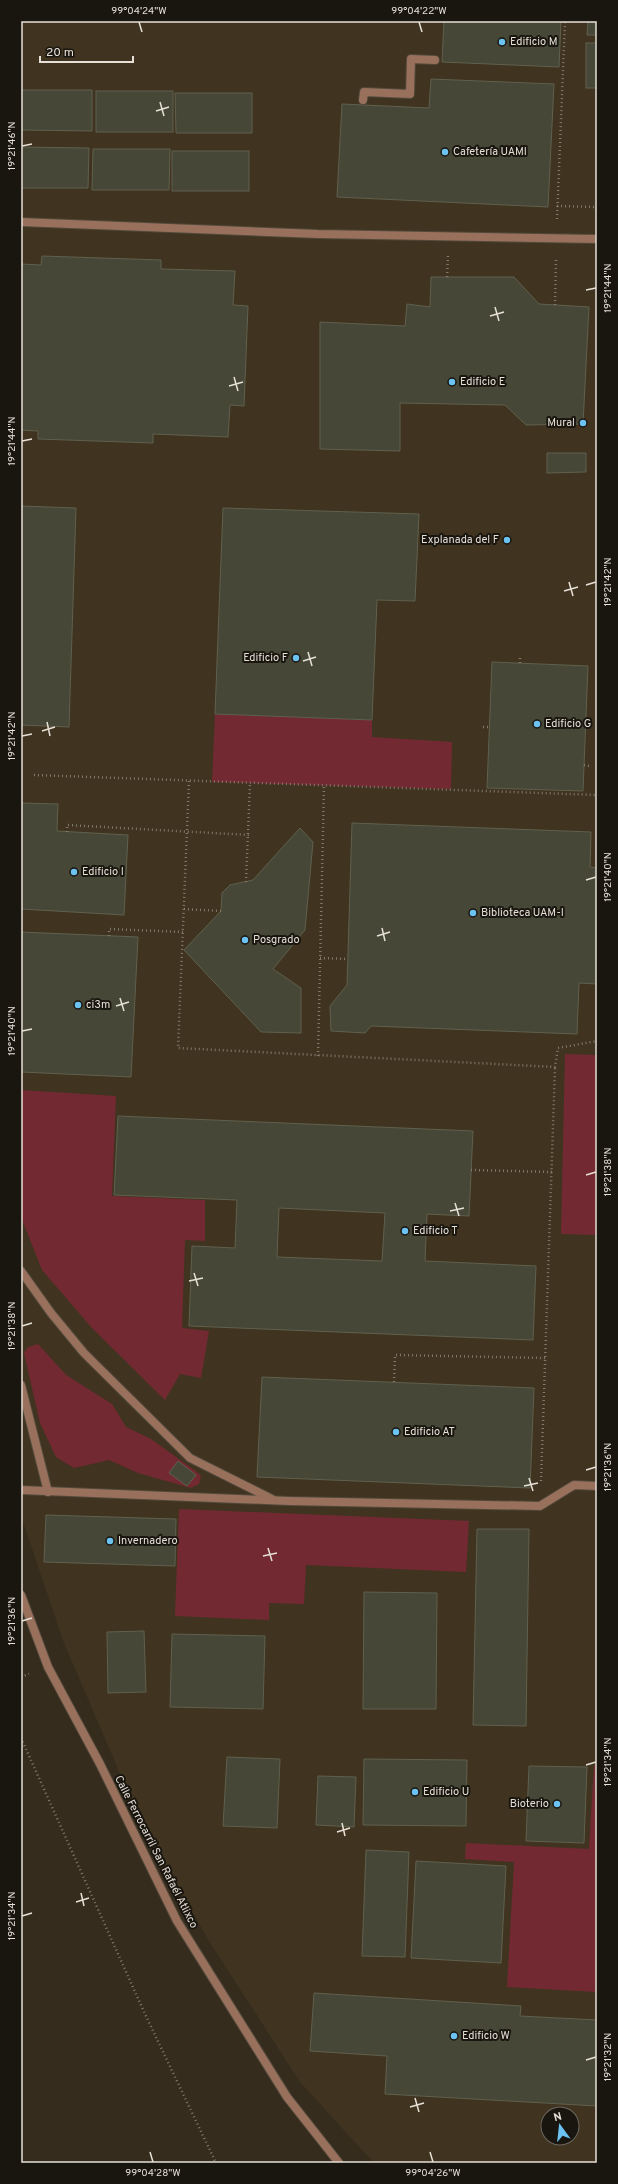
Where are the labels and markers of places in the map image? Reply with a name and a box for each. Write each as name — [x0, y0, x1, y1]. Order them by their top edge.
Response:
place label: Edificio M — [510, 35, 558, 49]
marker: Edificio M — [497, 37, 507, 47]
place label: Cafetería UAMI — [453, 145, 527, 159]
marker: Cafetería UAMI — [440, 147, 450, 157]
place label: Edificio E — [460, 375, 505, 389]
marker: Edificio E — [447, 377, 457, 387]
place label: Mural — [547, 416, 575, 430]
marker: Mural — [578, 418, 588, 428]
place label: Explanada del F — [421, 533, 499, 547]
marker: Explanada del F — [502, 535, 512, 545]
place label: Edificio F — [243, 651, 288, 665]
marker: Edificio F — [291, 653, 301, 663]
place label: Edificio G — [545, 717, 591, 731]
marker: Edificio G — [532, 719, 542, 729]
place label: Edificio I — [82, 865, 124, 879]
marker: Edificio I — [69, 867, 79, 877]
place label: Biblioteca UAM-I — [481, 906, 564, 920]
marker: Biblioteca UAM-I — [468, 908, 478, 918]
place label: Posgrado — [253, 933, 300, 947]
marker: Posgrado — [240, 935, 250, 945]
place label: ci3m — [86, 998, 110, 1012]
marker: ci3m — [73, 1000, 83, 1010]
place label: Edificio T — [413, 1224, 458, 1238]
marker: Edificio T — [400, 1226, 410, 1236]
place label: Edificio AT — [404, 1425, 455, 1439]
marker: Edificio AT — [391, 1427, 401, 1437]
place label: Invernadero — [118, 1534, 178, 1548]
marker: Invernadero — [105, 1536, 115, 1546]
place label: Edificio U — [423, 1785, 469, 1799]
marker: Edificio U — [410, 1787, 420, 1797]
place label: Bioterio — [510, 1797, 549, 1811]
marker: Bioterio — [552, 1799, 562, 1809]
place label: Edificio W — [462, 2029, 510, 2043]
marker: Edificio W — [449, 2031, 459, 2041]

